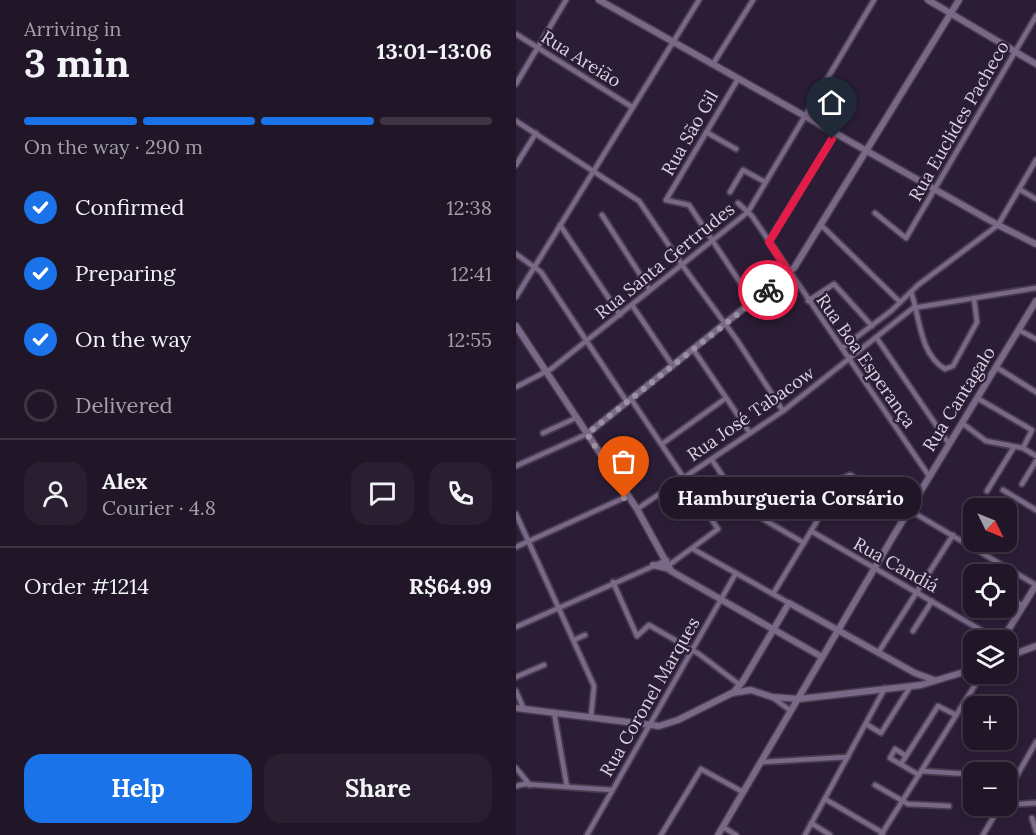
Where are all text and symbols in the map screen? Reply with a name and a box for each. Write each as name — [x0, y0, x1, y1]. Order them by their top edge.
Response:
text: Arriving in — [24, 16, 121, 41]
street label: Rua Areião — [537, 25, 625, 92]
text: 13:01–13:06 — [377, 37, 492, 65]
street label: Rua Euclides Pacheco — [903, 37, 1014, 205]
text: 3 min — [24, 38, 130, 88]
pin — [806, 77, 857, 139]
street label: Rua São Gil — [656, 86, 723, 179]
icon: home — [815, 86, 848, 119]
text: On the way · 290 m — [24, 134, 203, 159]
icon: check — [24, 191, 57, 224]
text: Confirmed — [75, 193, 184, 221]
text: 12:38 — [447, 195, 492, 220]
street label: Rua Santa Gertrudes — [590, 197, 739, 324]
icon: check — [24, 257, 57, 290]
text: Preparing — [75, 259, 175, 287]
courier — [738, 260, 798, 320]
text: 12:41 — [451, 261, 492, 286]
icon: bike — [752, 274, 785, 307]
street label: Rua Boa Esperança — [812, 289, 921, 432]
icon: check — [24, 323, 57, 356]
text: On the way — [75, 325, 191, 353]
text: 12:55 — [447, 327, 492, 352]
street label: Rua Cantagalo — [917, 342, 1000, 456]
street label: Rua José Tabacow — [682, 361, 819, 466]
text: Delivered — [75, 391, 173, 419]
pin — [598, 436, 649, 498]
icon: bag — [607, 445, 640, 478]
button: person — [24, 462, 87, 525]
button: chat — [351, 462, 414, 525]
button: phone — [429, 462, 492, 525]
text: Alex — [102, 467, 147, 495]
callout: Hamburgueria Corsário — [660, 477, 921, 519]
text: Hamburgueria Corsário — [677, 485, 904, 510]
text: Courier · 4.8 — [102, 495, 216, 520]
north arrow — [963, 498, 1017, 552]
map controls — [963, 498, 1017, 816]
street label: Rua Candiá — [850, 532, 943, 597]
button: locate — [963, 564, 1017, 618]
text: Order #1214 — [24, 572, 149, 600]
text: R$64.99 — [409, 572, 492, 600]
street label: Rua Coronel Marques — [595, 613, 705, 781]
button: layers — [963, 630, 1017, 684]
button: + — [963, 696, 1017, 750]
button: Help — [24, 754, 252, 823]
button: Share — [264, 754, 492, 823]
button: − — [963, 762, 1017, 816]

